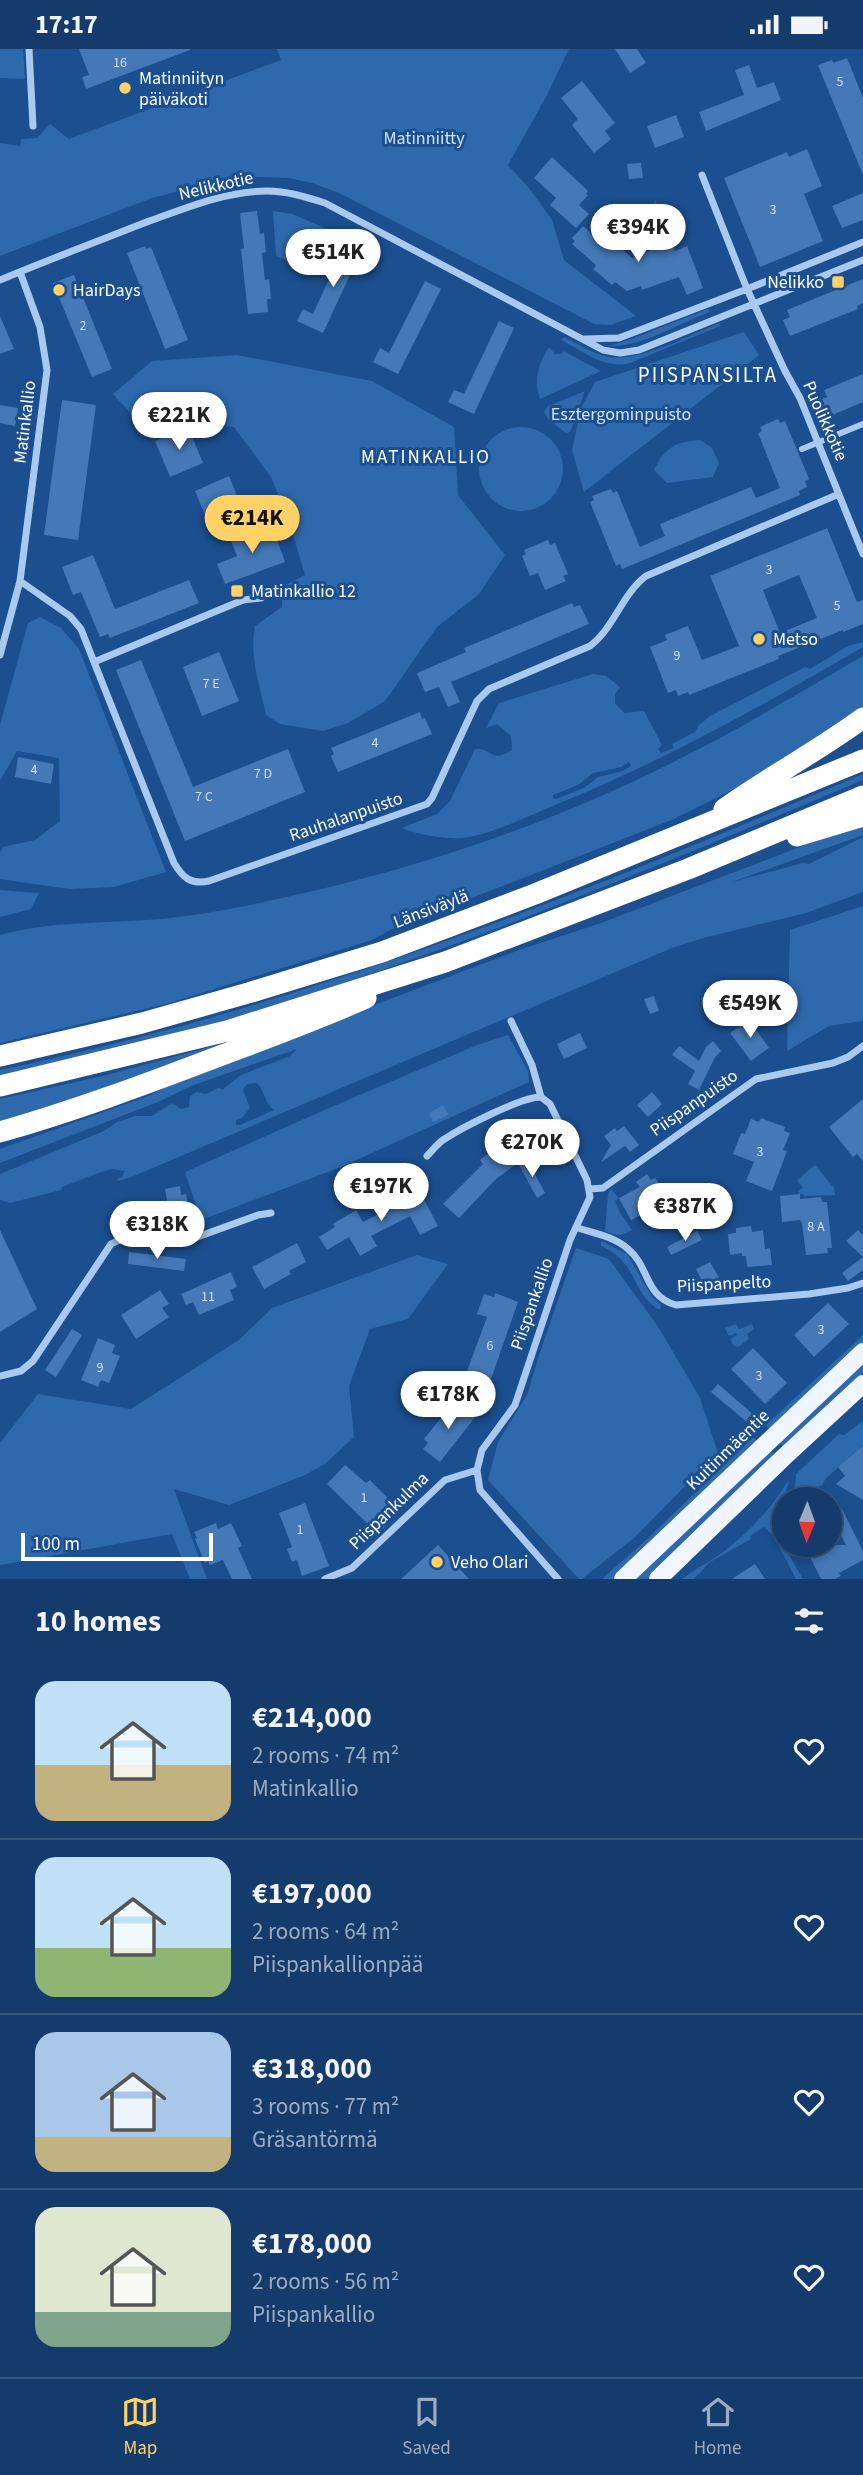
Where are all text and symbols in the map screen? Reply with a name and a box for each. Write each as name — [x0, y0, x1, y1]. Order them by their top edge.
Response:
text: 17:17 — [35, 6, 98, 43]
house number: 16 — [113, 53, 127, 73]
place label: Matinniityn päiväkoti — [139, 66, 224, 112]
house number: 5 — [837, 72, 844, 92]
marker: Matinniityn päiväkoti — [117, 80, 133, 96]
park label: Matinniitty — [383, 126, 465, 151]
street label: Nelikkotie — [176, 165, 256, 207]
house number: 3 — [770, 200, 777, 220]
pin: €394K — [589, 205, 687, 264]
text: €394K — [607, 210, 669, 243]
pin: €514K — [284, 229, 382, 289]
text: €514K — [302, 235, 364, 268]
place label: Nelikko — [767, 270, 824, 295]
marker: Nelikko — [830, 274, 846, 290]
place label: HairDays — [73, 278, 141, 303]
marker: HairDays — [51, 282, 67, 298]
house number: 2 — [80, 316, 87, 336]
district label: PIISPANSILTA — [638, 360, 778, 390]
street label: Puolikkotie — [796, 377, 854, 465]
street label: Matinkallio — [8, 379, 42, 465]
pin: €221K — [130, 393, 228, 452]
text: €221K — [148, 398, 210, 431]
park label: Esztergominpuisto — [551, 402, 691, 427]
district label: MATINKALLIO — [361, 444, 491, 471]
pin: €214K — [203, 496, 301, 555]
text: €214K — [221, 501, 283, 534]
house number: 3 — [766, 560, 773, 580]
place label: Matinkallio 12 — [251, 579, 356, 604]
marker: Matinkallio 12 — [229, 583, 245, 599]
house number: 5 — [834, 596, 841, 616]
place label: Metso — [773, 627, 818, 652]
marker: Metso — [751, 631, 767, 647]
house number: 9 — [674, 646, 681, 666]
house number: 7 E — [202, 674, 220, 694]
house number: 4 — [372, 733, 379, 753]
house number: 4 — [31, 760, 38, 780]
house number: 7 D — [254, 764, 272, 784]
street label: Rauhalanpuisto — [286, 786, 406, 848]
house number: 7 C — [195, 787, 213, 807]
street label: Länsiväylä — [390, 883, 472, 935]
pin: €549K — [701, 981, 799, 1040]
text: €549K — [719, 986, 781, 1019]
street label: Piispanpuisto — [645, 1063, 743, 1143]
pin: €270K — [483, 1119, 581, 1179]
text: €270K — [501, 1125, 563, 1158]
house number: 3 — [757, 1142, 764, 1162]
pin: €197K — [332, 1163, 430, 1223]
text: €197K — [350, 1169, 412, 1202]
pin: €387K — [636, 1183, 734, 1243]
text: €387K — [654, 1189, 716, 1222]
pin: €318K — [108, 1201, 206, 1261]
text: €318K — [126, 1207, 188, 1240]
house number: 8 A — [807, 1217, 825, 1237]
street label: Piispankallio — [504, 1254, 560, 1354]
street label: Piispanpelto — [676, 1269, 772, 1299]
house number: 11 — [201, 1287, 215, 1307]
house number: 3 — [818, 1320, 825, 1340]
house number: 6 — [487, 1336, 494, 1356]
house number: 9 — [97, 1358, 104, 1378]
house number: 3 — [756, 1366, 763, 1386]
pin: €178K — [399, 1371, 497, 1431]
text: €178K — [417, 1377, 479, 1410]
street label: Kuitinmäentie — [681, 1404, 775, 1496]
street label: Piispankulma — [344, 1466, 434, 1556]
north arrow — [772, 1487, 842, 1557]
map controls — [772, 1487, 842, 1557]
house number: 1 — [361, 1488, 368, 1508]
house number: 1 — [297, 1520, 304, 1540]
scale bar — [21, 1530, 214, 1562]
text: 100 m — [32, 1531, 80, 1558]
place label: Veho Olari — [451, 1550, 528, 1575]
marker: Veho Olari — [429, 1554, 445, 1570]
text: 10 homes — [35, 1600, 161, 1643]
icon: filters — [790, 1602, 828, 1640]
text: €214,000 — [252, 1696, 372, 1739]
icon: home — [91, 1709, 175, 1793]
icon: heart — [790, 1732, 828, 1770]
text: 2 rooms · 74 m² — [252, 1739, 399, 1772]
text: Matinkallio — [252, 1772, 359, 1805]
text: €197,000 — [252, 1872, 372, 1915]
icon: home — [91, 1885, 175, 1969]
icon: heart — [790, 1908, 828, 1946]
text: 2 rooms · 64 m² — [252, 1915, 399, 1948]
text: Piispankallionpää — [252, 1948, 423, 1981]
text: €318,000 — [252, 2047, 372, 2090]
icon: home — [91, 2060, 175, 2144]
icon: heart — [790, 2083, 828, 2121]
text: 3 rooms · 77 m² — [252, 2090, 399, 2123]
text: Gräsantörmä — [252, 2123, 378, 2156]
text: €178,000 — [252, 2222, 372, 2265]
icon: home — [91, 2235, 175, 2319]
icon: heart — [790, 2258, 828, 2296]
text: 2 rooms · 56 m² — [252, 2265, 399, 2298]
text: Piispankallio — [252, 2298, 375, 2331]
tab: Map — [121, 2393, 159, 2462]
tab: Saved — [402, 2393, 451, 2462]
tab: Home — [694, 2393, 742, 2462]

